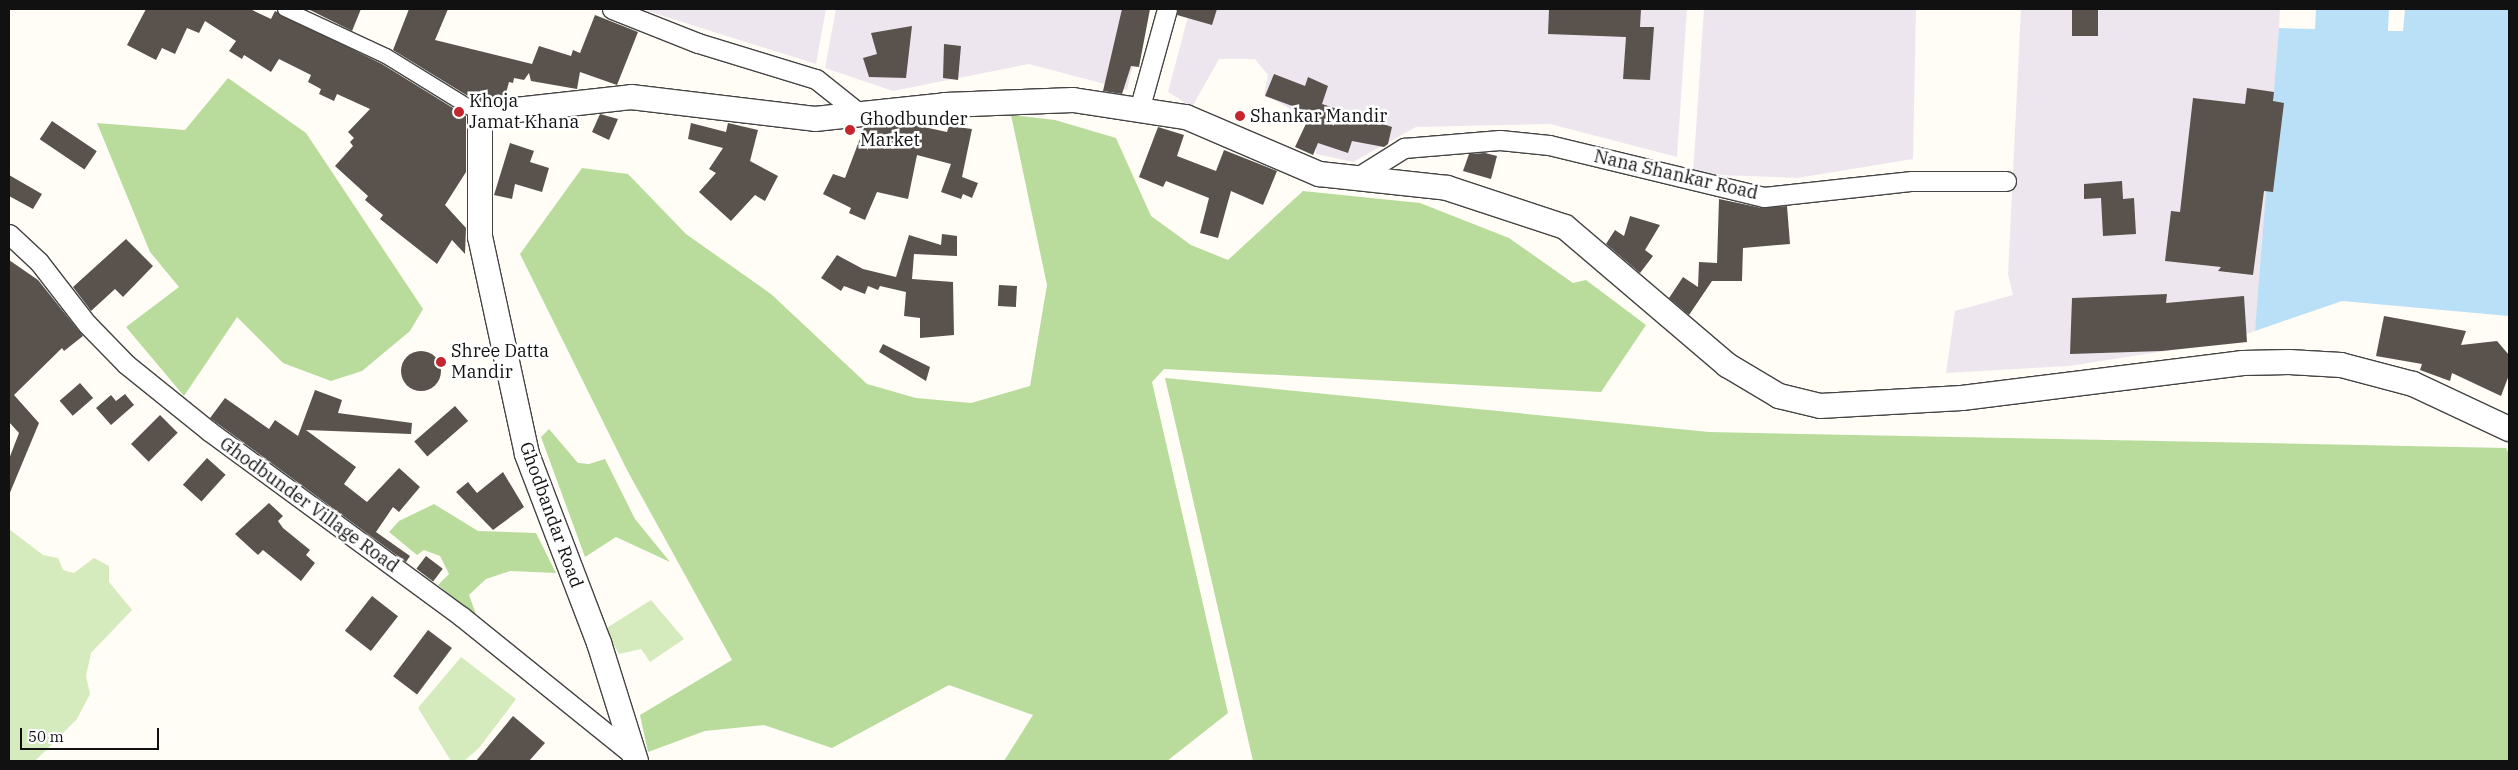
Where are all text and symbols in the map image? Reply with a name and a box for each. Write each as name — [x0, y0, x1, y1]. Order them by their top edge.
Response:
place label: Khoja Jamat Khana — [469, 91, 579, 134]
place label: Shankar Mandir — [1250, 105, 1387, 127]
marker: Khoja Jamat Khana — [453, 106, 465, 118]
place label: Ghodbunder Market — [860, 109, 967, 152]
marker: Shankar Mandir — [1234, 110, 1246, 122]
marker: Ghodbunder Market — [844, 124, 856, 136]
street label: Nana Shankar Road — [1592, 146, 1760, 204]
place label: Shree Datta Mandir — [451, 341, 549, 384]
marker: Shree Datta Mandir — [435, 356, 447, 368]
street label: Ghodbunder Village Road — [215, 433, 403, 577]
street label: Ghodbandar Road — [515, 439, 587, 591]
scale bar — [22, 718, 161, 750]
text: 50 m — [28, 727, 64, 746]

